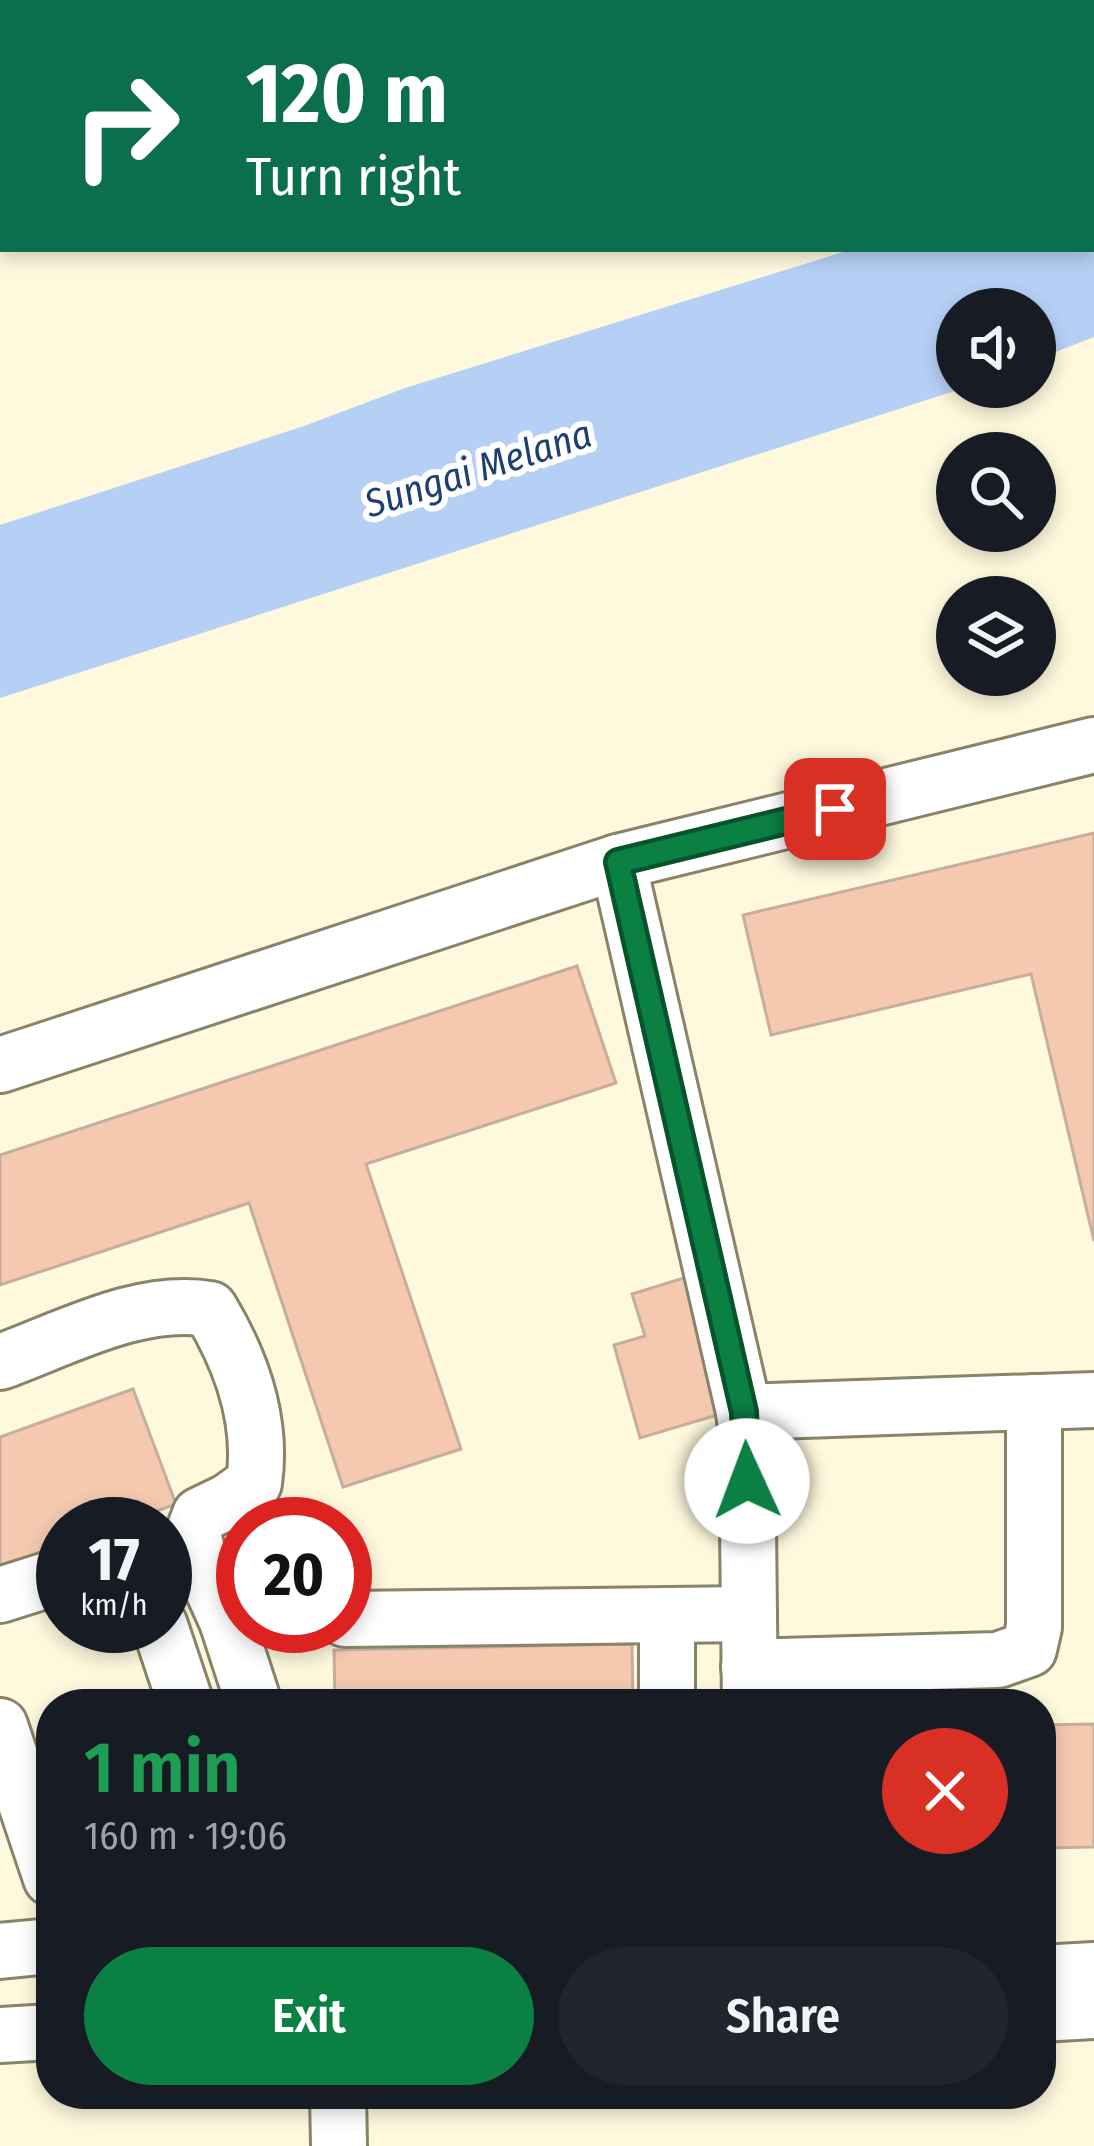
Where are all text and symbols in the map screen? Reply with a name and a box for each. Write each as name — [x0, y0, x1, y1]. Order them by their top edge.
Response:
text: 120 m — [246, 43, 448, 144]
icon: right — [48, 48, 204, 204]
text: Turn right — [246, 145, 461, 209]
map controls — [936, 288, 1056, 696]
button: sound — [936, 288, 1056, 408]
water label: Sungai Melana — [358, 411, 598, 528]
button: search — [936, 432, 1056, 552]
button: layers — [936, 576, 1056, 696]
pin — [784, 758, 886, 860]
icon: arrive — [802, 776, 868, 842]
position arrow — [684, 1418, 810, 1544]
speed limit sign: 20 — [216, 1497, 372, 1653]
text: 17 — [89, 1524, 139, 1596]
text: km/h — [81, 1587, 147, 1623]
text: 1 min — [84, 1725, 241, 1811]
button: close — [882, 1728, 1008, 1854]
text: 160 m · 19:06 — [84, 1813, 287, 1859]
button: Exit — [84, 1947, 534, 2085]
button: Share — [558, 1947, 1008, 2085]

